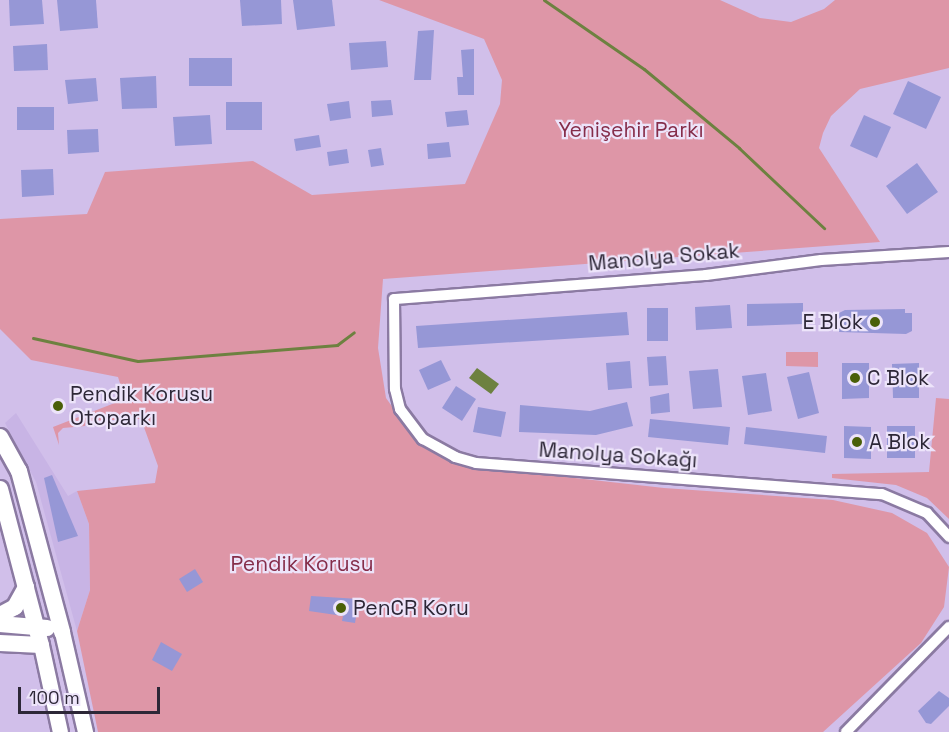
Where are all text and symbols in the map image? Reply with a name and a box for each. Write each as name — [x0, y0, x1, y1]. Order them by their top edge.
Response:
park label: Yenişehir Parkı — [558, 117, 704, 143]
street label: Manolya Sokak — [587, 238, 741, 276]
place label: E Blok — [802, 309, 863, 335]
marker: E Blok — [868, 315, 882, 329]
place label: C Blok — [867, 365, 929, 391]
marker: C Blok — [848, 371, 862, 385]
place label: Pendik Korusu Otoparkı — [70, 381, 213, 431]
marker: Pendik Korusu Otoparkı — [51, 399, 65, 413]
place label: A Blok — [869, 429, 931, 455]
marker: A Blok — [850, 435, 864, 449]
street label: Manolya Sokağı — [538, 437, 698, 473]
park label: Pendik Korusu — [231, 551, 373, 577]
place label: PenCR Koru — [353, 595, 469, 621]
marker: PenCR Koru — [334, 601, 348, 615]
scale bar — [21, 675, 164, 713]
text: 100 m — [29, 686, 80, 709]

